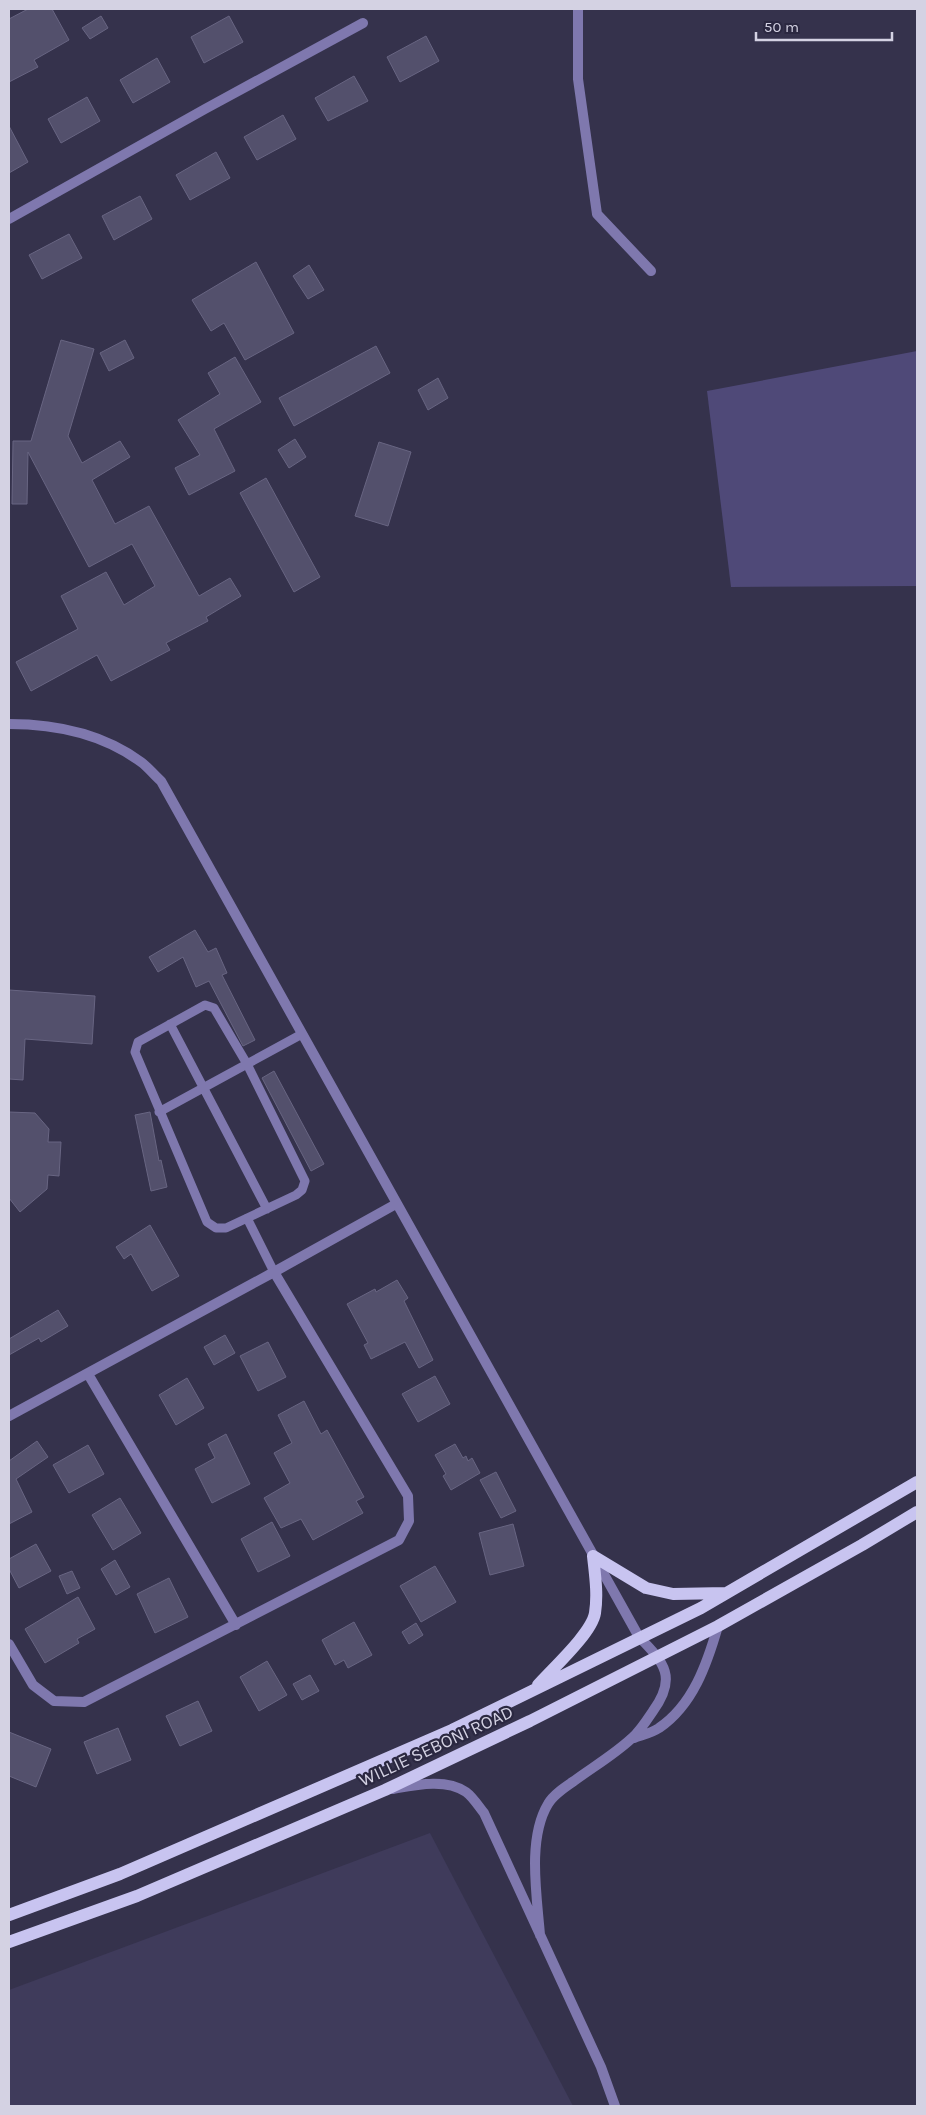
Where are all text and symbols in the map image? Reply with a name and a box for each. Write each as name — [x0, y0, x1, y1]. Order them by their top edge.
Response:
scale bar — [756, 10, 892, 42]
text: 50 m — [764, 18, 799, 36]
street label: WILLIE SEBONI ROAD — [355, 1701, 517, 1791]

